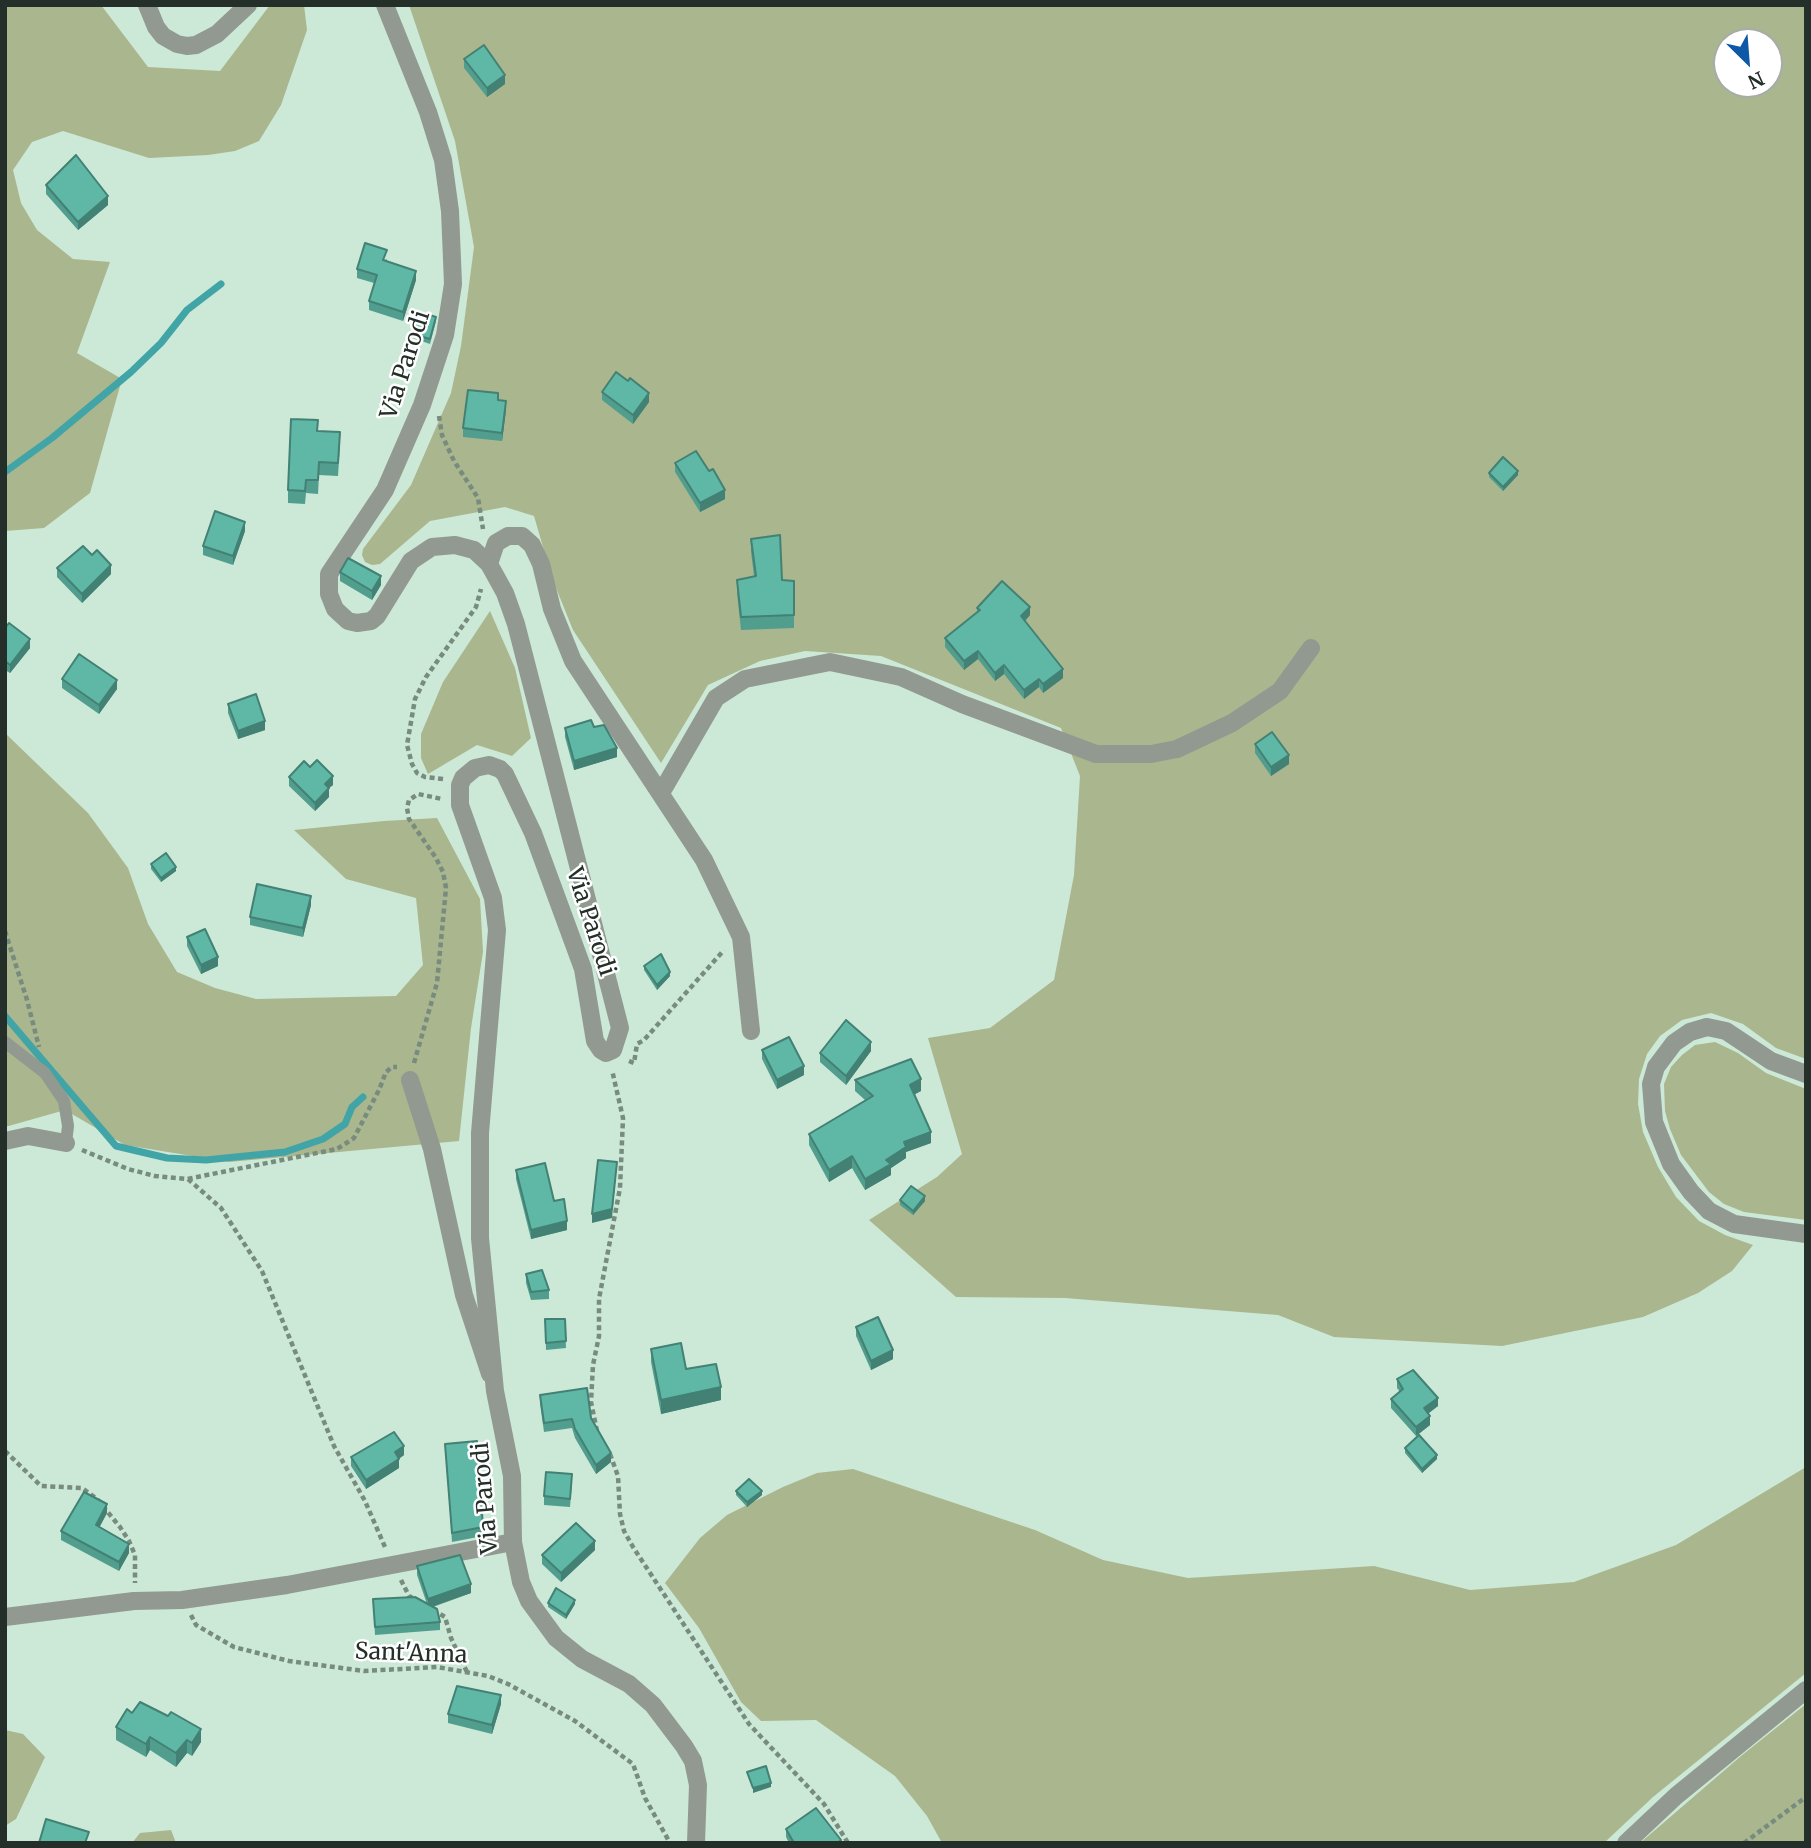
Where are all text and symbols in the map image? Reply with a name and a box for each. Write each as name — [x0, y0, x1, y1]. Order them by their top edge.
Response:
north arrow — [1713, 28, 1783, 98]
text: N — [1744, 66, 1768, 94]
street label: Via Parodi — [376, 307, 436, 423]
street label: Via Parodi — [560, 864, 620, 980]
street label: Via Parodi — [467, 1441, 505, 1555]
street label: Sant'Anna — [354, 1638, 468, 1670]

